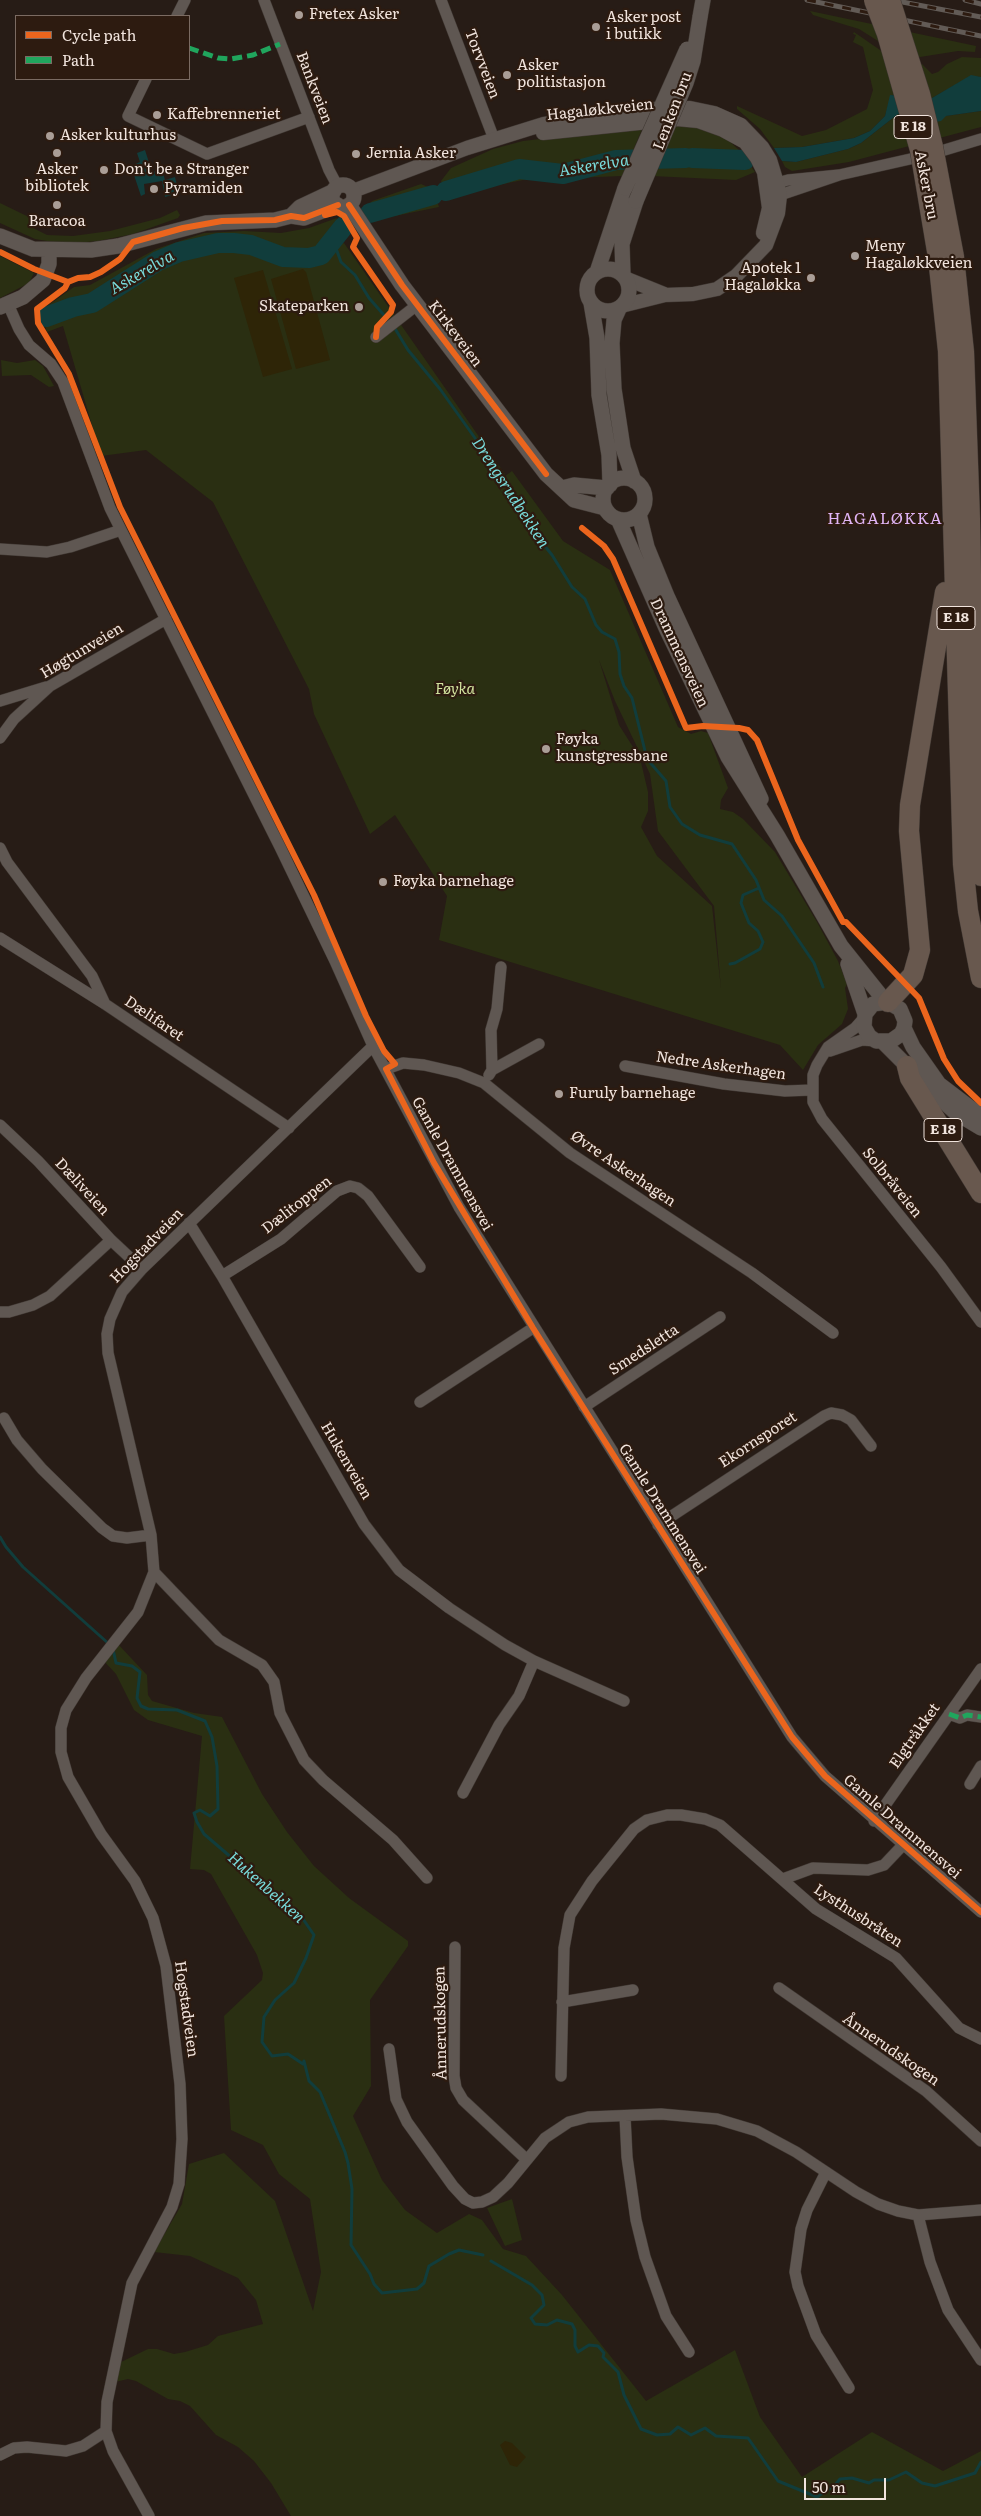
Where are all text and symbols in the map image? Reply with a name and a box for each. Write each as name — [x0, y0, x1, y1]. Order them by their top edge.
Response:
place label: Fretex Asker — [309, 6, 399, 24]
marker: Fretex Asker — [293, 9, 305, 21]
place label: Asker post i butikk — [606, 9, 681, 44]
legend — [15, 15, 190, 80]
marker: Asker post i butikk — [590, 21, 602, 33]
text: Cycle path — [62, 23, 136, 46]
street label: Torvveien — [460, 26, 504, 102]
text: Path — [62, 48, 95, 71]
street label: Bankveien — [292, 49, 336, 127]
place label: Asker politistasjon — [517, 57, 606, 92]
marker: Asker politistasjon — [501, 69, 513, 81]
street label: Lenken bru — [650, 69, 696, 153]
street label: Hagaløkkveien — [546, 95, 654, 125]
place label: Kaffebrenneriet — [167, 106, 281, 124]
marker: Kaffebrenneriet — [151, 109, 163, 121]
road number: E 18 — [894, 115, 932, 138]
place label: Asker kulturhus — [60, 127, 176, 145]
marker: Asker kulturhus — [44, 130, 56, 142]
place label: Jernia Asker — [366, 145, 456, 163]
marker: Asker bibliotek — [51, 147, 63, 159]
marker: Jernia Asker — [350, 148, 362, 160]
street label: Asker bru — [910, 149, 942, 221]
water label: Askerelva — [557, 151, 631, 181]
place label: Asker bibliotek — [25, 161, 89, 196]
place label: Don't be a Stranger — [114, 161, 249, 179]
marker: Don't be a Stranger — [98, 164, 110, 176]
place label: Pyramiden — [164, 180, 243, 198]
marker: Pyramiden — [148, 183, 160, 195]
marker: Baracoa — [51, 199, 63, 211]
place label: Baracoa — [28, 213, 86, 231]
place label: Meny Hagaløkkveien — [865, 238, 972, 273]
water label: Askerelva — [106, 247, 178, 299]
marker: Meny Hagaløkkveien — [849, 250, 861, 262]
place label: Apotek 1 Hagaløkka — [724, 260, 801, 295]
marker: Apotek 1 Hagaløkka — [805, 272, 817, 284]
street label: Kirkeveien — [424, 297, 486, 371]
place label: Skateparken — [259, 298, 349, 316]
marker: Skateparken — [353, 301, 365, 313]
water label: Drengsrudbekken — [467, 434, 553, 552]
district label: HAGALØKKA — [826, 509, 944, 529]
street label: Drammensveien — [646, 596, 712, 710]
road number: E 18 — [937, 606, 975, 630]
street label: Høgtunveien — [37, 619, 127, 683]
park label: Føyka — [435, 681, 475, 699]
place label: Føyka kunstgressbane — [556, 731, 668, 766]
marker: Føyka kunstgressbane — [540, 743, 552, 755]
place label: Føyka barnehage — [393, 873, 514, 891]
marker: Føyka barnehage — [377, 876, 389, 888]
street label: Dælifaret — [121, 993, 187, 1045]
street label: Nedre Askerhagen — [655, 1048, 787, 1084]
place label: Furuly barnehage — [569, 1085, 696, 1103]
marker: Furuly barnehage — [553, 1088, 565, 1100]
street label: Gamle Drammensvei — [408, 1094, 496, 1234]
road number: E 18 — [924, 1118, 962, 1142]
street label: Øvre Askerhagen — [567, 1127, 679, 1211]
street label: Solbråveien — [858, 1144, 926, 1222]
street label: Dæliveien — [51, 1155, 113, 1219]
street label: Dælitoppen — [259, 1172, 335, 1238]
street label: Hogstadveien — [107, 1205, 187, 1287]
street label: Smedsletta — [606, 1321, 682, 1379]
street label: Ekornsporet — [716, 1408, 800, 1472]
street label: Hukenveien — [317, 1419, 375, 1503]
street label: Gamle Drammensvei — [615, 1441, 709, 1577]
street label: Elgtråkket — [886, 1700, 944, 1772]
street label: Gamle Drammensvei — [839, 1771, 965, 1883]
water label: Hukenbekken — [223, 1848, 309, 1928]
street label: Lysthusbråten — [810, 1881, 906, 1951]
street label: Hogstadveien — [170, 1960, 202, 2058]
street label: Ånnerudskogen — [431, 1966, 451, 2080]
street label: Ånnerudskogen — [839, 2010, 943, 2090]
scale bar — [806, 2468, 888, 2500]
text: 50 m — [812, 2475, 846, 2498]

